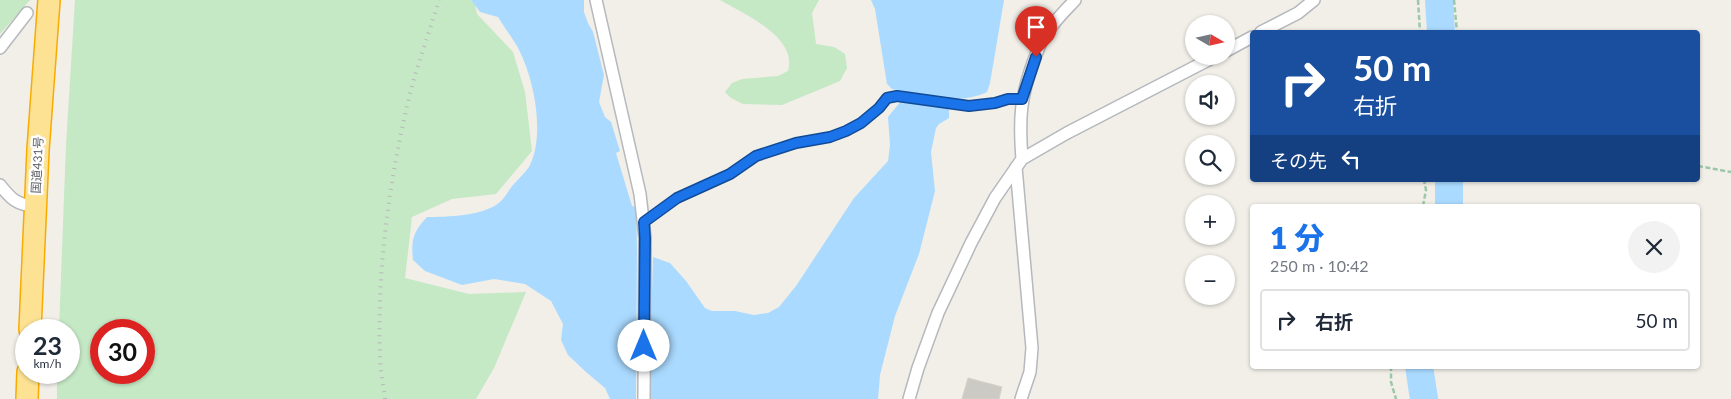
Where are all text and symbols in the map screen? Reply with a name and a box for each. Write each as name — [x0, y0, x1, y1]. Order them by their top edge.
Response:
pin — [1015, 6, 1057, 57]
icon: arrive — [1022, 13, 1050, 41]
north arrow — [1185, 15, 1235, 65]
map controls — [1185, 15, 1235, 305]
text: 50 m — [1353, 46, 1431, 88]
icon: right — [1270, 50, 1335, 115]
button: sound — [1185, 75, 1235, 125]
text: 右折 — [1353, 92, 1397, 119]
button: search — [1185, 135, 1235, 185]
street label: 国道431号 — [28, 136, 46, 194]
icon: left — [1337, 145, 1365, 173]
text: その先 — [1270, 149, 1327, 172]
button: + — [1185, 195, 1235, 245]
text: 1 分 — [1270, 219, 1324, 255]
button: close — [1628, 221, 1680, 273]
button: − — [1185, 255, 1235, 305]
text: 250 m · 10:42 — [1270, 256, 1369, 275]
icon: right — [1272, 306, 1300, 334]
text: 50 m — [1635, 309, 1678, 332]
text: 右折 — [1315, 310, 1353, 333]
speed limit sign: 30 — [90, 319, 155, 384]
position arrow — [617, 319, 669, 371]
text: 23 — [33, 330, 62, 360]
text: km/h — [33, 356, 62, 371]

